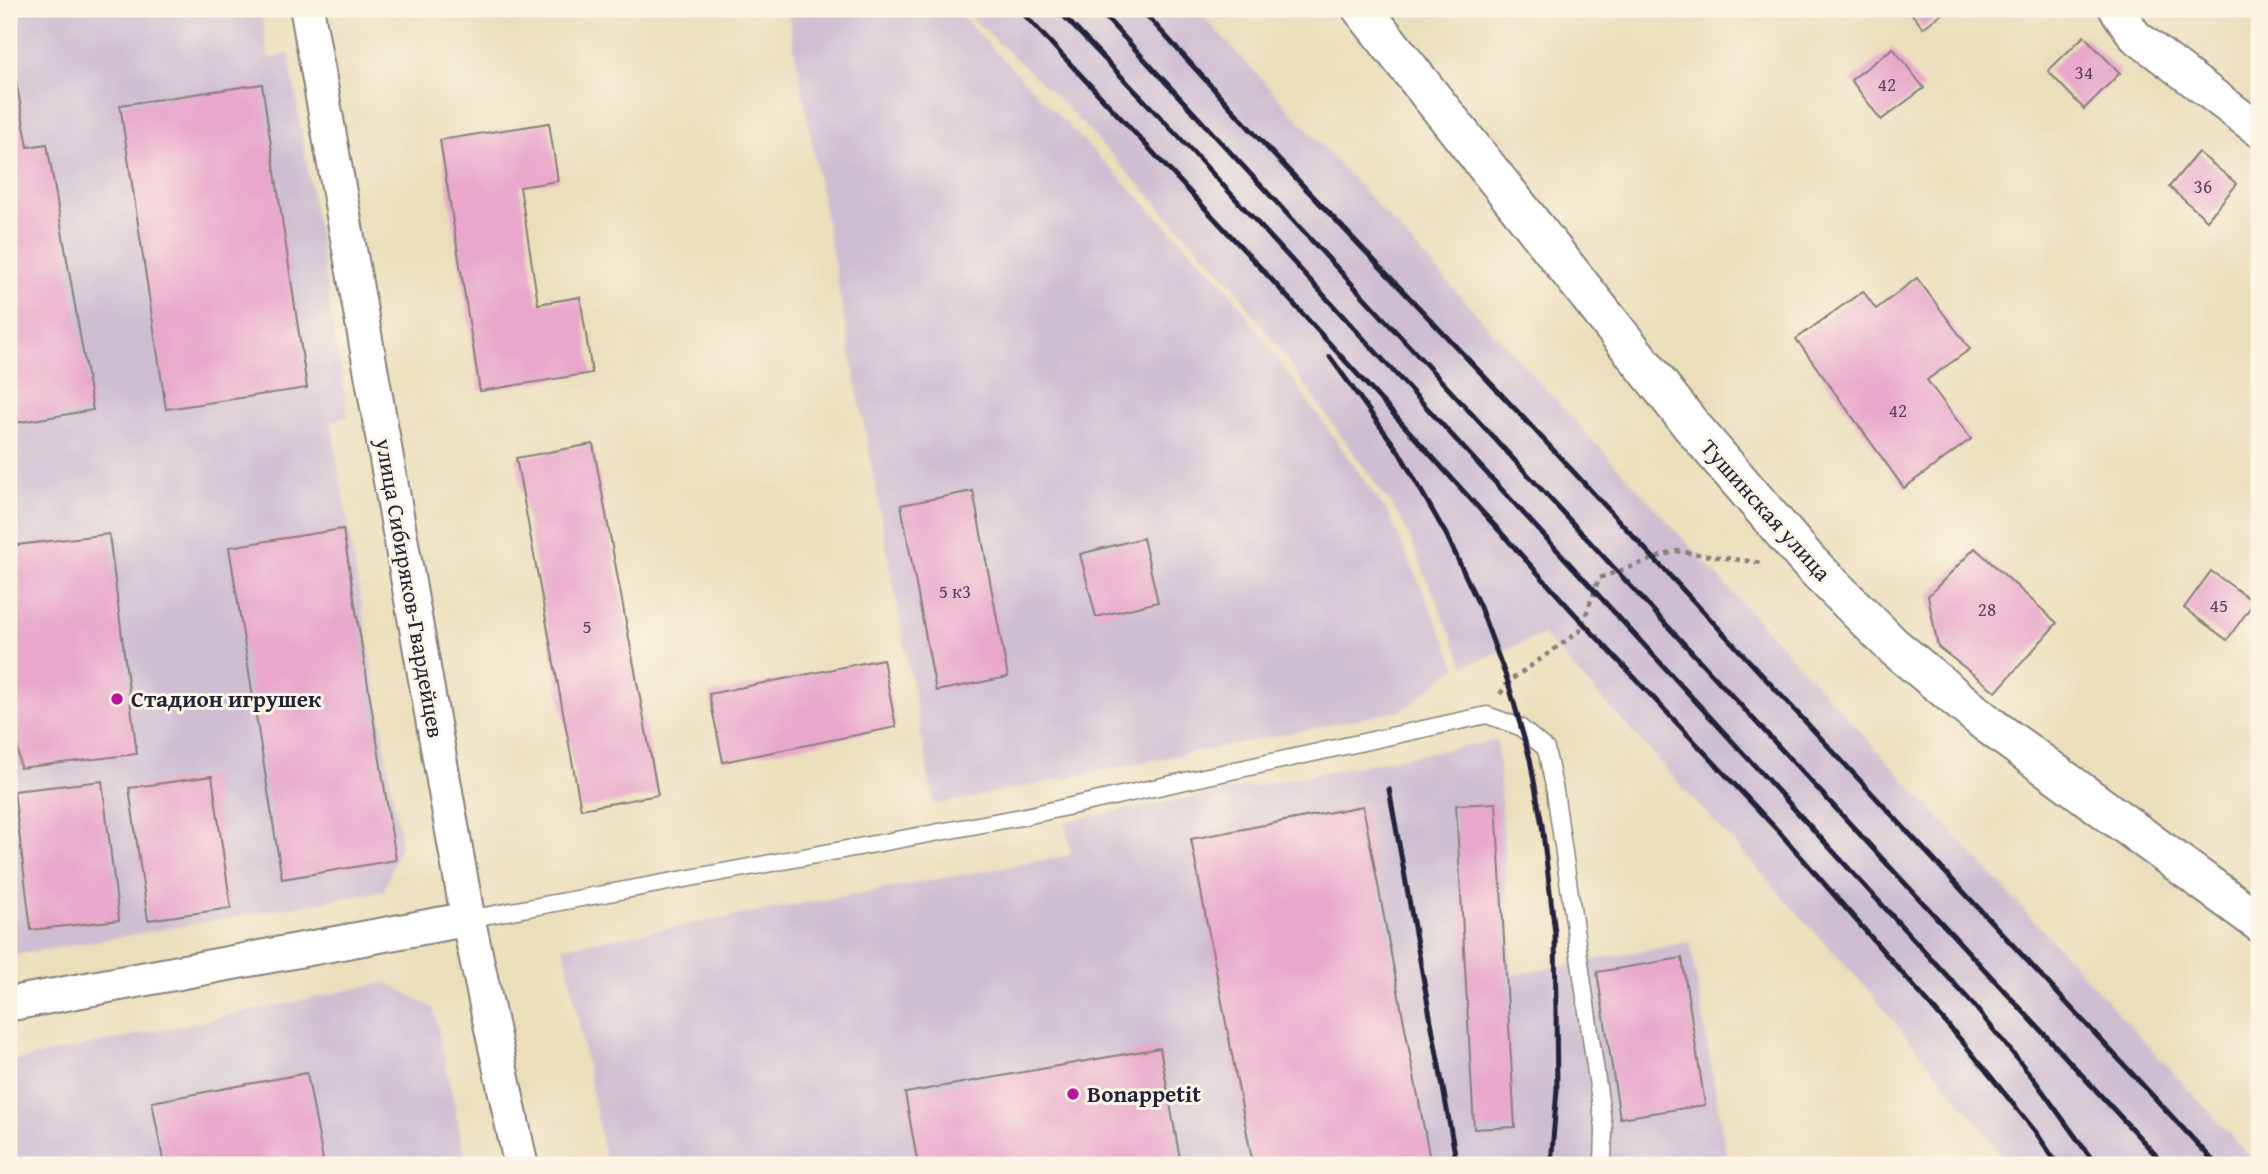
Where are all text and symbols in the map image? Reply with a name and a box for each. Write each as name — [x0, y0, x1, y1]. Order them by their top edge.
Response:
house number: 34 — [2075, 58, 2093, 86]
house number: 42 — [1878, 70, 1896, 98]
house number: 36 — [2194, 172, 2212, 200]
house number: 42 — [1889, 396, 1907, 424]
street label: Тушинская улица — [1694, 431, 1839, 588]
street label: улица Сибиряков-Гвардейцев — [368, 435, 453, 740]
house number: 5 к3 — [939, 577, 971, 605]
house number: 45 — [2210, 591, 2228, 619]
house number: 28 — [1978, 595, 1996, 623]
house number: 5 — [582, 612, 592, 640]
place label: Стадион игрушек — [131, 682, 322, 715]
marker: Стадион игрушек — [109, 691, 125, 707]
place label: Bonappetit — [1087, 1077, 1201, 1110]
marker: Bonappetit — [1065, 1086, 1081, 1102]

